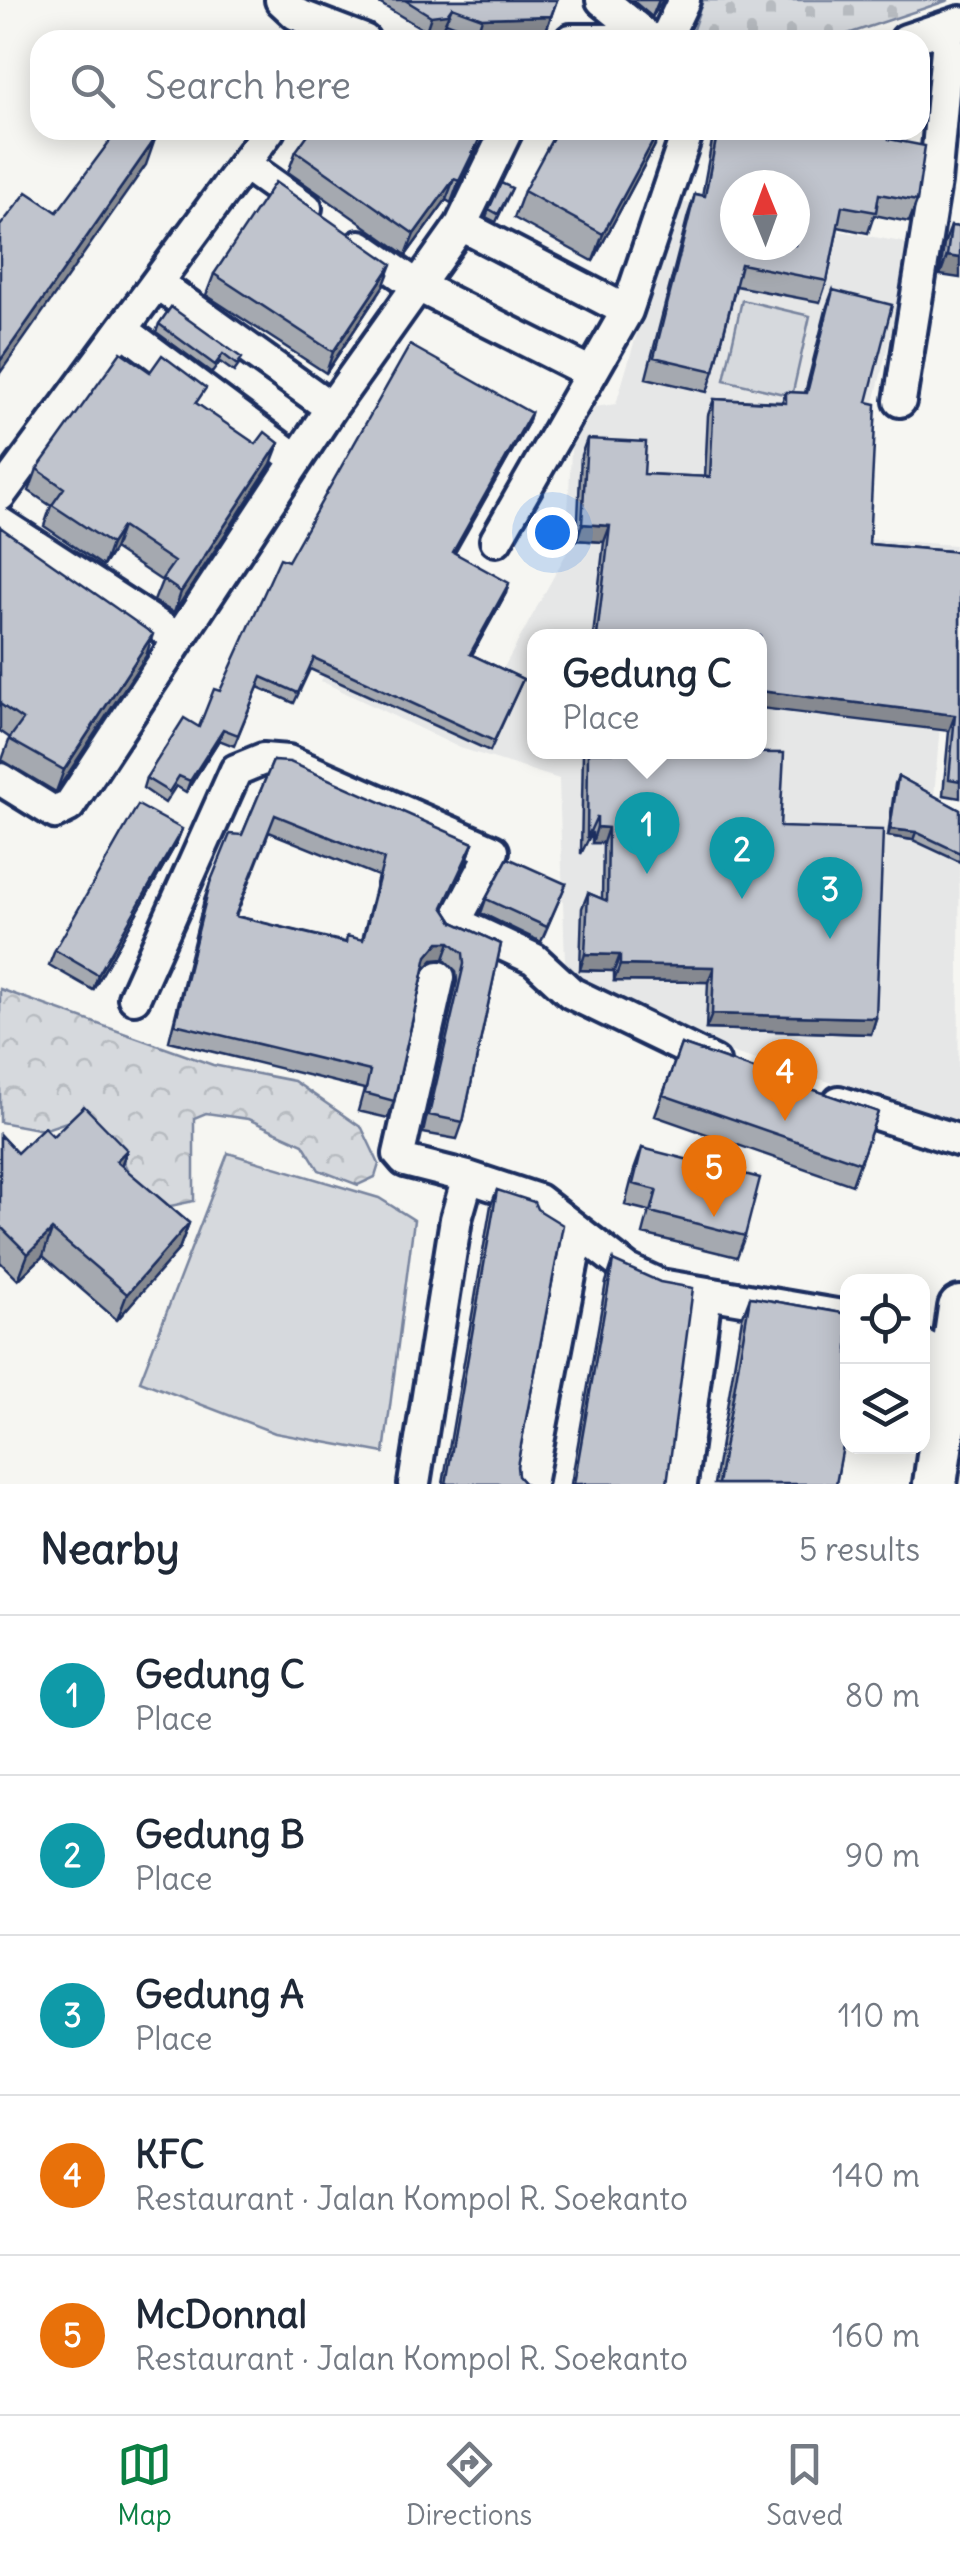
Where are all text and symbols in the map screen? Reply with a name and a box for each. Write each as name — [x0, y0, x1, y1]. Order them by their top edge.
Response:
search box — [30, 30, 930, 140]
icon: search — [65, 58, 120, 113]
text: Search here — [145, 62, 351, 109]
north arrow — [720, 170, 810, 260]
your location — [527, 507, 578, 558]
popup — [527, 629, 767, 759]
text: Gedung C — [562, 650, 732, 697]
text: Place — [562, 697, 640, 738]
pin: 1 — [614, 792, 680, 874]
pin: 2 — [710, 816, 774, 899]
pin: 3 — [798, 856, 862, 939]
pin: 4 — [752, 1038, 818, 1121]
pin: 5 — [682, 1134, 746, 1217]
map controls — [840, 1274, 930, 1454]
button: locate — [840, 1274, 930, 1364]
button: layers — [840, 1364, 930, 1454]
text: Nearby — [40, 1523, 179, 1575]
text: 5 results — [799, 1529, 920, 1570]
text: Gedung C — [135, 1651, 305, 1698]
text: 1 — [66, 1675, 79, 1716]
text: 80 m — [845, 1675, 920, 1716]
text: Place — [135, 1698, 212, 1739]
text: Gedung B — [135, 1811, 305, 1858]
text: 2 — [64, 1835, 81, 1876]
text: 90 m — [845, 1835, 920, 1876]
text: Place — [135, 1858, 212, 1899]
text: Gedung A — [135, 1971, 304, 2018]
text: 3 — [63, 1995, 82, 2036]
text: 110 m — [838, 1995, 920, 2036]
text: Place — [135, 2018, 212, 2059]
text: KFC — [135, 2131, 205, 2178]
text: 4 — [63, 2155, 82, 2196]
text: 140 m — [832, 2155, 920, 2196]
text: Restaurant · Jalan Kompol R. Soekanto — [135, 2178, 688, 2219]
text: McDonnal — [135, 2291, 307, 2338]
text: 5 — [63, 2315, 82, 2356]
text: 160 m — [832, 2315, 920, 2356]
text: Restaurant · Jalan Kompol R. Soekanto — [135, 2338, 688, 2379]
tab: Map — [117, 2437, 172, 2533]
tab: Directions — [406, 2437, 532, 2533]
tab: Saved — [766, 2437, 843, 2533]

